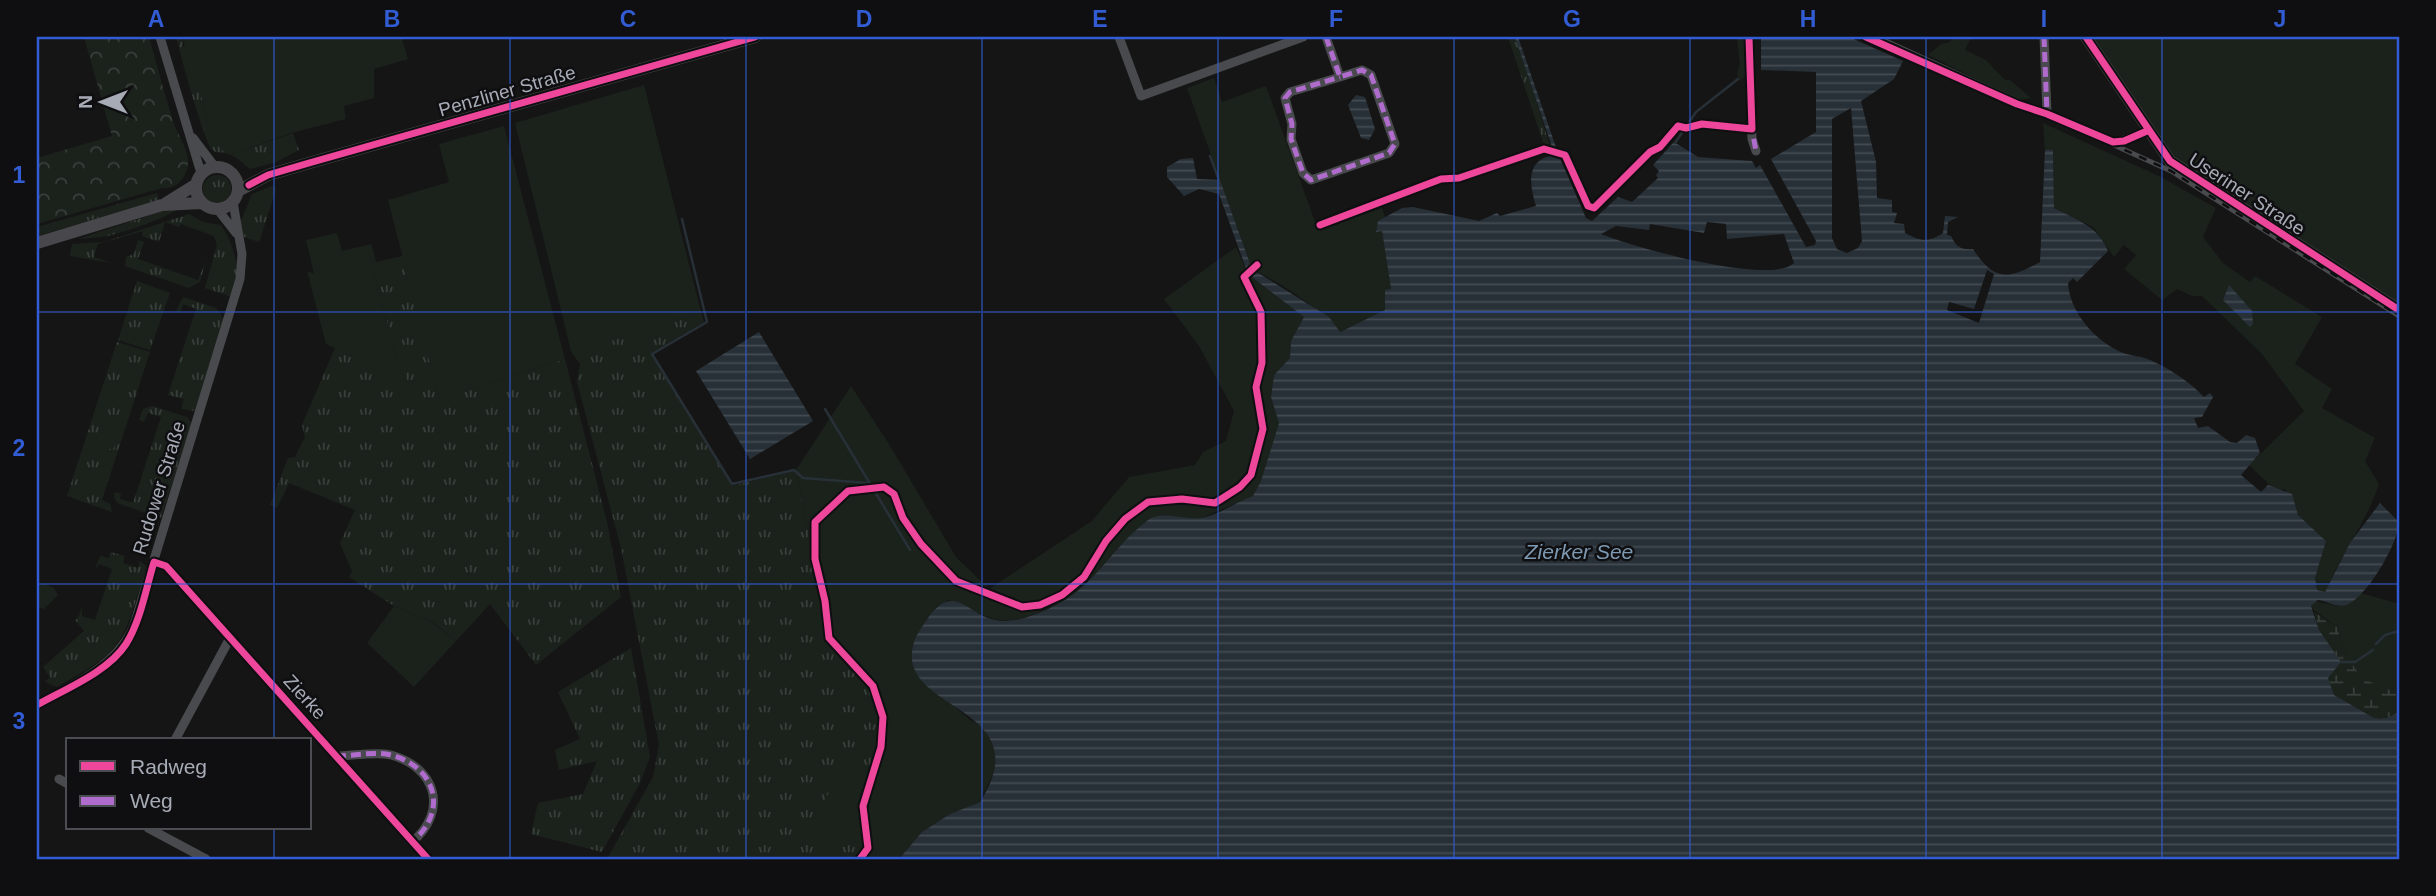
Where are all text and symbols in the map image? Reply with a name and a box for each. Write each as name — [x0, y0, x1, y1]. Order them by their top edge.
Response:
text: A — [148, 6, 164, 32]
text: B — [384, 6, 400, 32]
text: C — [620, 6, 636, 32]
text: D — [856, 6, 872, 32]
text: E — [1092, 6, 1108, 32]
text: F — [1329, 6, 1343, 32]
text: G — [1563, 6, 1581, 32]
text: H — [1800, 6, 1816, 32]
text: I — [2041, 6, 2047, 32]
text: J — [2274, 6, 2286, 32]
street label: Penzliner Straße — [436, 61, 578, 121]
north arrow — [66, 66, 136, 136]
text: N — [75, 95, 96, 109]
street label: Useriner Straße — [2185, 149, 2309, 239]
text: 1 — [13, 162, 26, 188]
street label: Rudower Straße — [129, 419, 189, 557]
text: 2 — [13, 435, 25, 461]
water label: Zierker See — [1524, 540, 1633, 563]
street label: Zierke — [280, 670, 330, 724]
text: 3 — [13, 708, 25, 734]
legend — [66, 738, 312, 830]
text: Radweg — [130, 755, 207, 778]
text: Weg — [130, 789, 173, 812]

